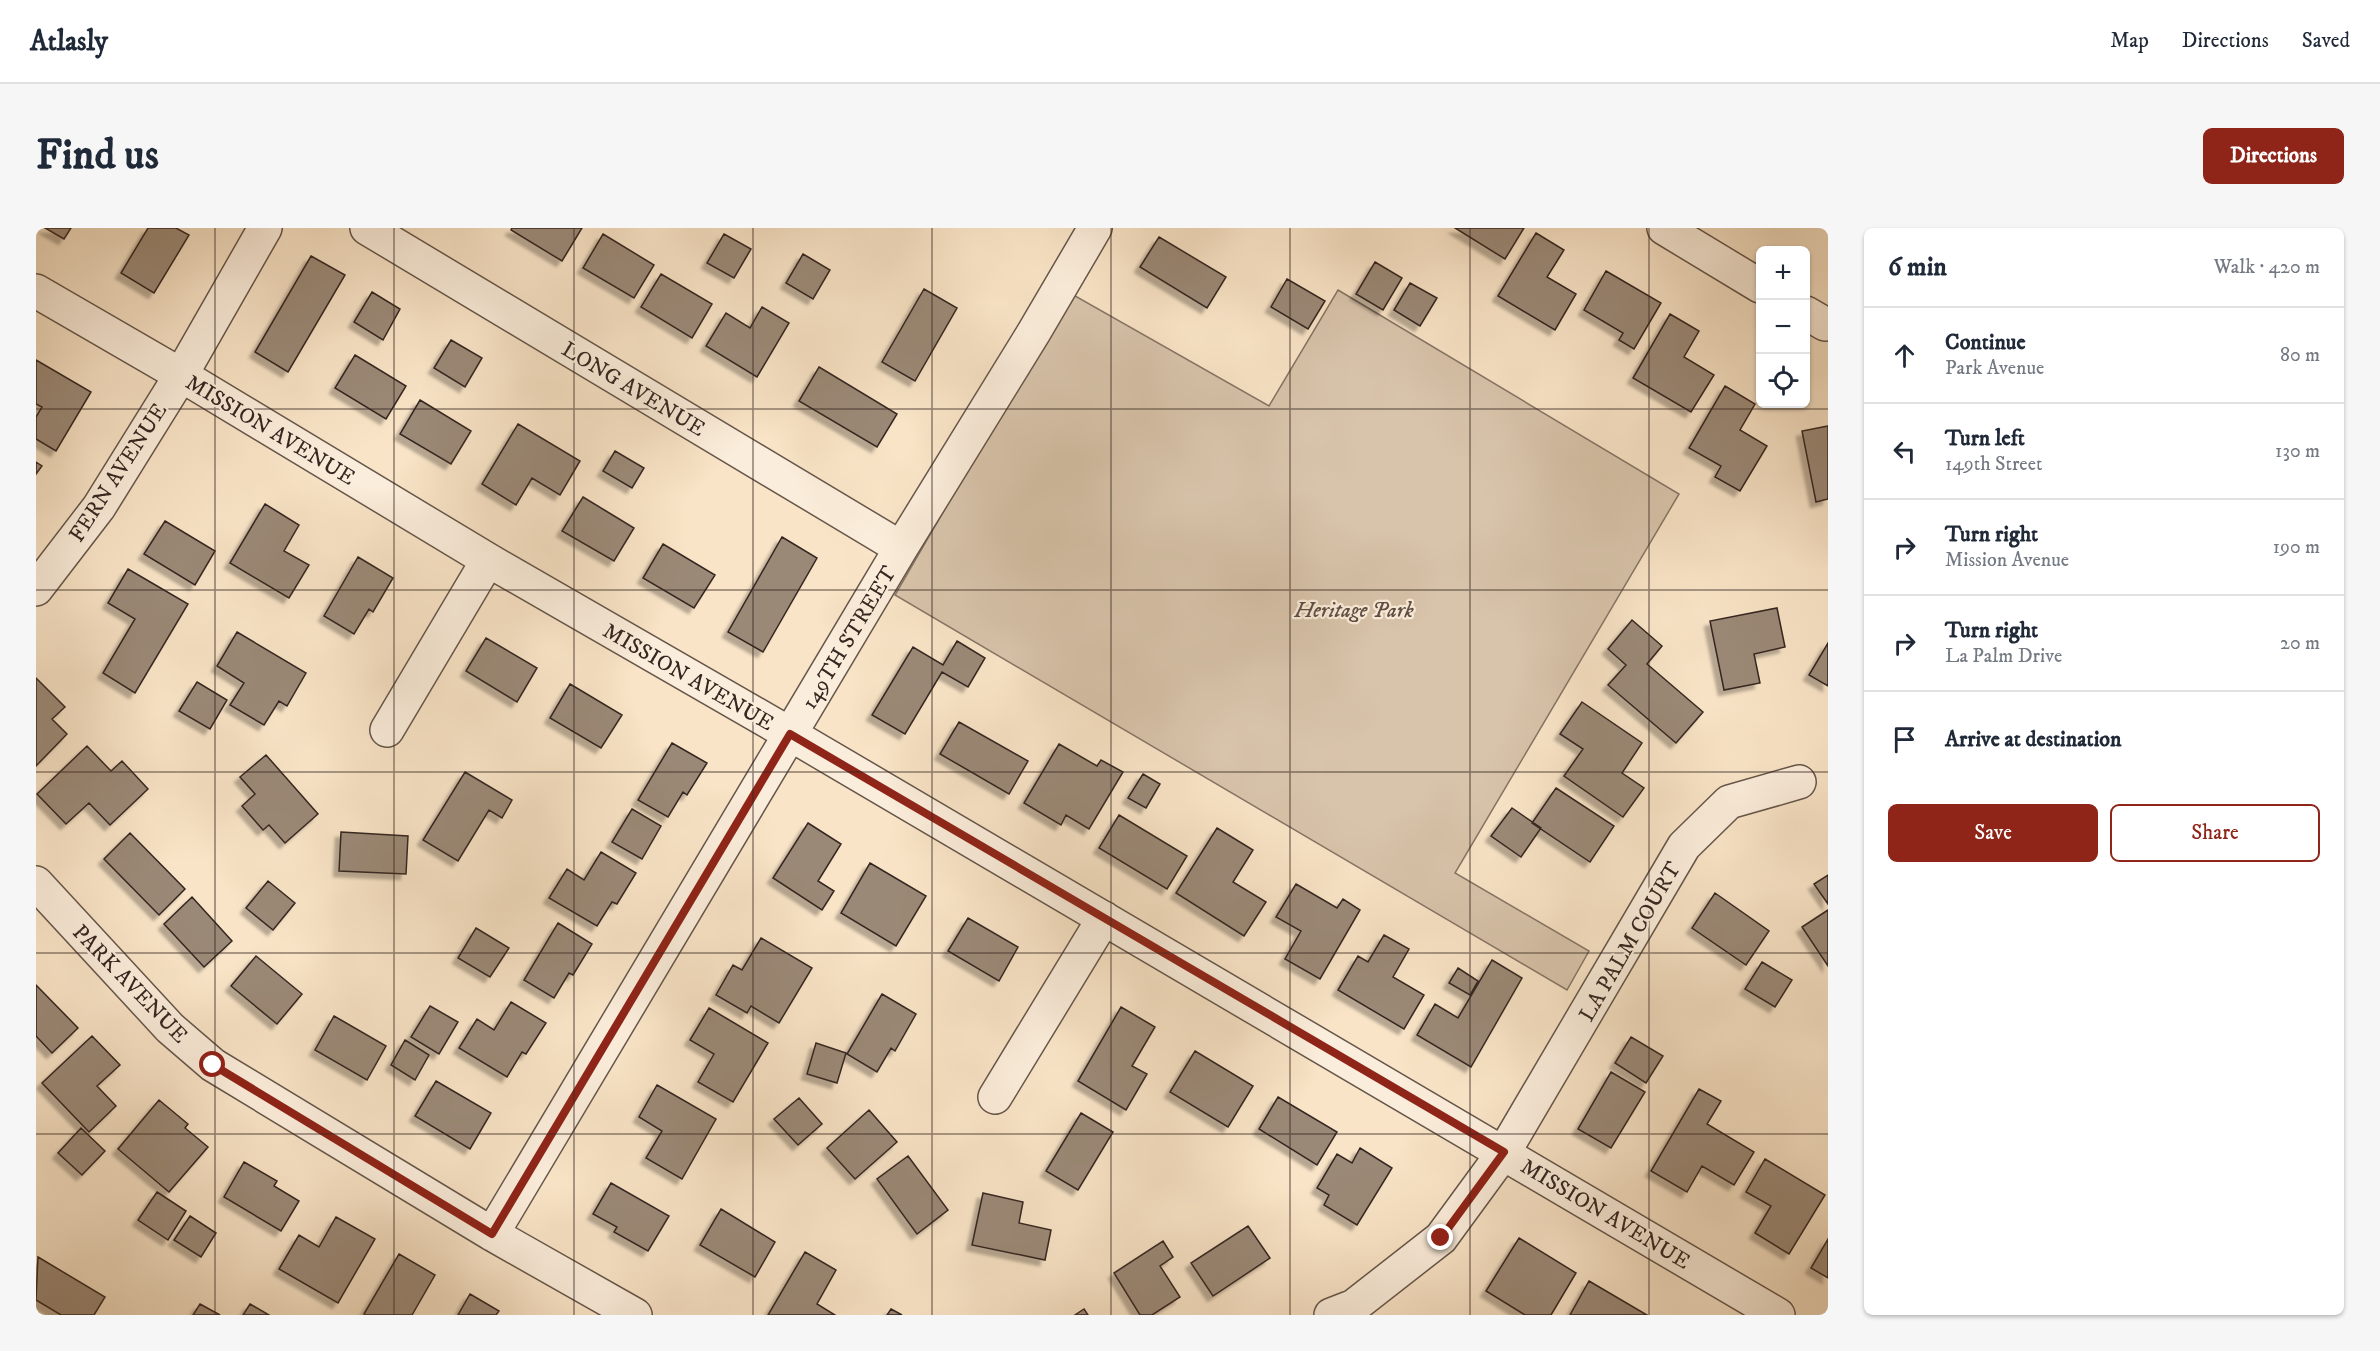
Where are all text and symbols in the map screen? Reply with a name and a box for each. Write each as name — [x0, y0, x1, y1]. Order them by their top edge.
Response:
text: Atlasly — [30, 24, 108, 59]
text: Map — [2110, 28, 2149, 54]
text: Directions — [2182, 28, 2269, 54]
text: Saved — [2302, 28, 2350, 54]
button: Directions — [2203, 128, 2344, 184]
text: Find us — [36, 130, 159, 182]
map controls — [1756, 246, 1810, 408]
button: + — [1756, 246, 1810, 300]
text: 6 min — [1888, 251, 1947, 284]
text: Walk · 420 m — [2214, 255, 2320, 280]
button: − — [1756, 300, 1810, 354]
text: Continue — [1945, 329, 2026, 356]
street label: LONG AVENUE — [557, 336, 710, 443]
icon: ahead — [1888, 339, 1921, 372]
text: 80 m — [2280, 343, 2320, 368]
button: locate — [1756, 354, 1810, 408]
text: Park Avenue — [1945, 356, 2044, 381]
street label: MISSION AVENUE — [181, 369, 360, 491]
street label: FERN AVENUE — [63, 398, 173, 547]
text: Turn left — [1945, 425, 2025, 452]
icon: left — [1888, 435, 1921, 468]
text: 130 m — [2275, 439, 2320, 464]
text: 149th Street — [1945, 452, 2042, 477]
text: Turn right — [1945, 521, 2038, 548]
icon: right — [1888, 531, 1921, 564]
text: 190 m — [2273, 535, 2320, 560]
text: Mission Avenue — [1945, 548, 2069, 573]
street label: 149TH STREET — [796, 561, 903, 714]
park label: Heritage Park — [1293, 597, 1415, 624]
street label: MISSION AVENUE — [598, 617, 778, 737]
text: Turn right — [1945, 617, 2038, 644]
icon: right — [1888, 627, 1921, 660]
text: 20 m — [2280, 631, 2320, 656]
text: La Palm Drive — [1945, 644, 2062, 669]
icon: arrive — [1888, 723, 1921, 756]
text: Arrive at destination — [1945, 726, 2122, 753]
button: Save — [1888, 804, 2098, 862]
button: Share — [2110, 804, 2320, 862]
street label: LA PALM COURT — [1574, 857, 1687, 1027]
street label: PARK AVENUE — [67, 919, 193, 1049]
route start — [199, 1051, 225, 1077]
street label: MISSION AVENUE — [1516, 1153, 1695, 1275]
route end — [1427, 1224, 1453, 1250]

